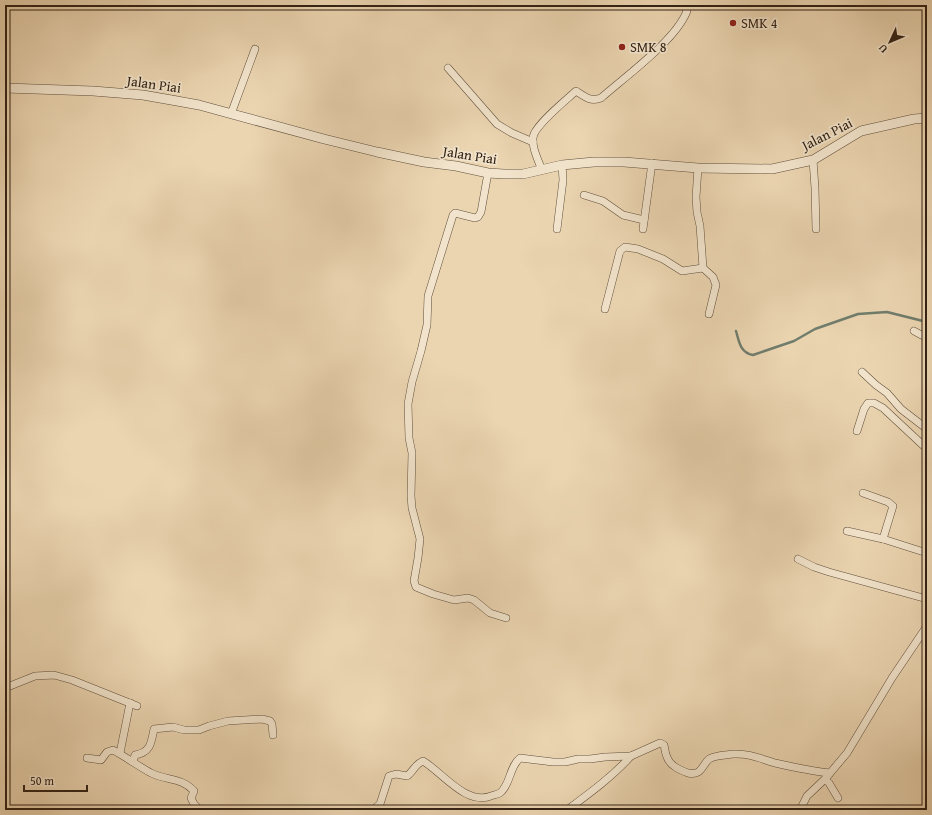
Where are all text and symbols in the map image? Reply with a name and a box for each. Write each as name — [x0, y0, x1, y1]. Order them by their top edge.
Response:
place label: SMK 4 — [741, 13, 778, 33]
marker: SMK 4 — [728, 18, 738, 28]
north arrow — [870, 22, 910, 62]
place label: SMK 8 — [630, 37, 667, 57]
text: U — [874, 40, 891, 57]
marker: SMK 8 — [617, 42, 627, 52]
street label: Jalan Piai — [124, 70, 182, 98]
street label: Jalan Piai — [796, 113, 856, 156]
street label: Jalan Piai — [440, 141, 499, 169]
scale bar — [24, 767, 87, 793]
text: 50 m — [30, 772, 54, 789]

